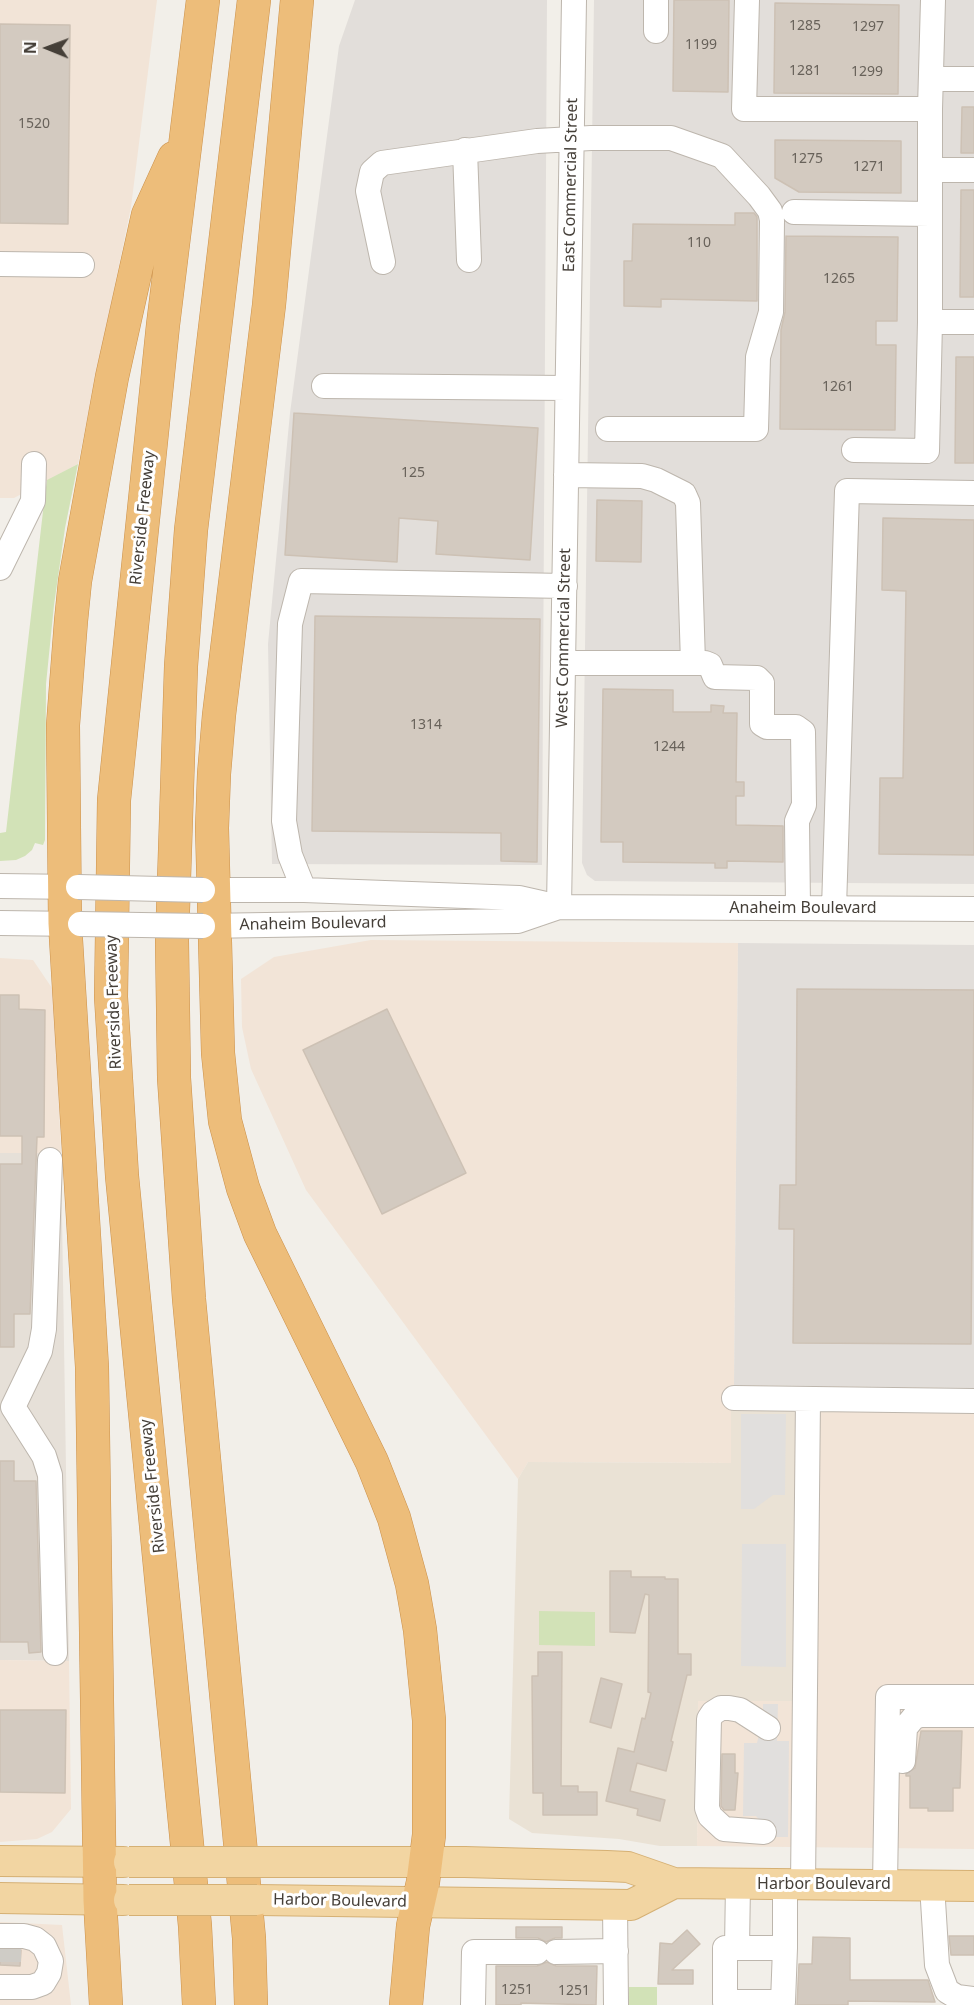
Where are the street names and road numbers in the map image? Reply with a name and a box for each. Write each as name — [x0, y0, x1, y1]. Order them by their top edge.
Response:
street label: East Commercial Street — [560, 98, 582, 272]
street label: Riverside Freeway — [126, 450, 160, 586]
street label: West Commercial Street — [553, 548, 575, 728]
street label: Anaheim Boulevard — [729, 898, 877, 918]
street label: Anaheim Boulevard — [239, 913, 387, 935]
street label: Riverside Freeway — [102, 934, 126, 1070]
street label: Riverside Freeway — [136, 1418, 170, 1554]
street label: Harbor Boulevard — [757, 1874, 891, 1894]
street label: Harbor Boulevard — [273, 1890, 407, 1912]

